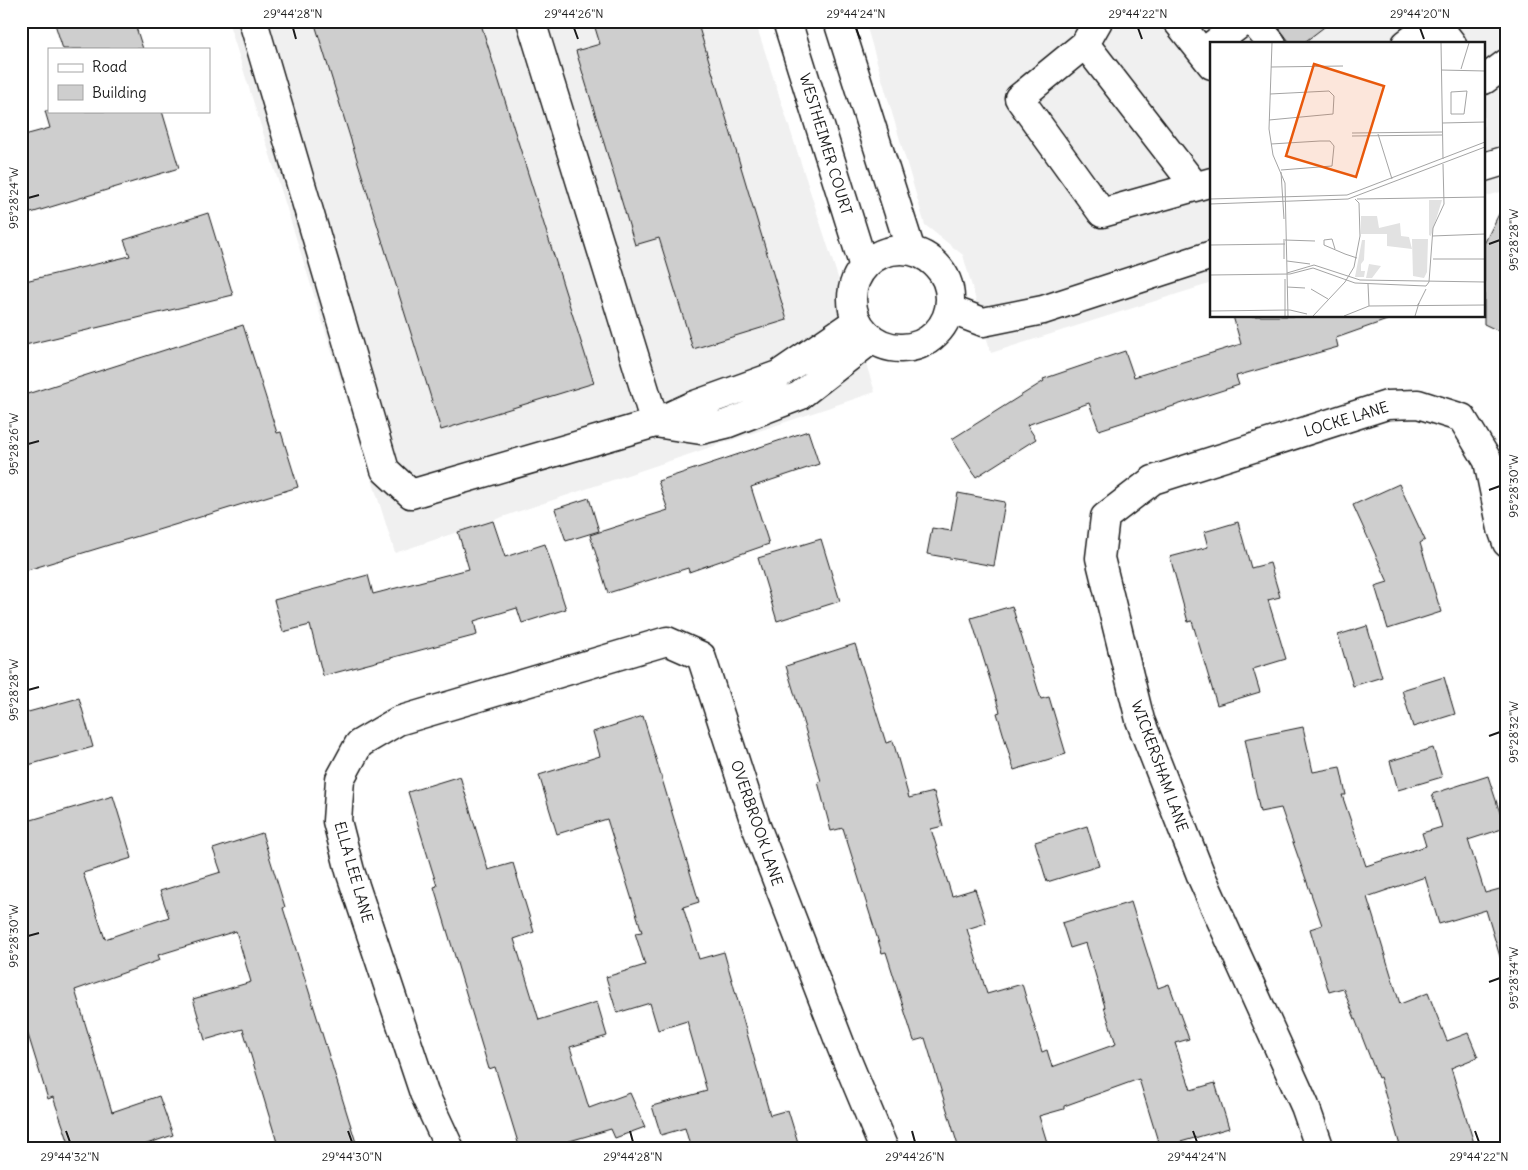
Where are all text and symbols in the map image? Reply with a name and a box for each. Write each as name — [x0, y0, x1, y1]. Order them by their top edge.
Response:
text: 29°44'28"N — [263, 6, 323, 21]
text: 29°44'26"N — [544, 6, 604, 21]
text: 29°44'24"N — [826, 6, 886, 21]
text: 29°44'22"N — [1109, 6, 1167, 21]
text: 29°44'20"N — [1390, 6, 1450, 21]
inset map — [1210, 42, 1486, 318]
legend — [48, 48, 210, 112]
text: Road — [92, 57, 127, 76]
street label: WESTHEIMER COURT — [795, 71, 857, 217]
text: Building — [92, 83, 147, 102]
text: 95°28'24"W — [6, 167, 21, 229]
text: 95°28'28"W — [1506, 209, 1521, 271]
street label: LOCKE LANE — [1301, 397, 1391, 441]
text: 95°28'26"W — [6, 413, 21, 475]
text: 95°28'30"W — [1506, 454, 1521, 518]
text: 95°28'28"W — [6, 659, 21, 721]
street label: WICKERSHAM LANE — [1127, 698, 1193, 835]
text: 95°28'32"W — [1506, 701, 1521, 763]
street label: OVERBROOK LANE — [727, 758, 787, 888]
street label: ELLA LEE LANE — [330, 819, 378, 925]
text: 95°28'30"W — [6, 904, 21, 968]
text: 95°28'34"W — [1506, 947, 1521, 1009]
text: 29°44'32"N — [40, 1149, 100, 1164]
text: 29°44'30"N — [322, 1149, 382, 1164]
text: 29°44'28"N — [603, 1149, 663, 1164]
text: 29°44'26"N — [885, 1149, 945, 1164]
text: 29°44'24"N — [1167, 1149, 1227, 1164]
text: 29°44'22"N — [1450, 1149, 1508, 1164]

